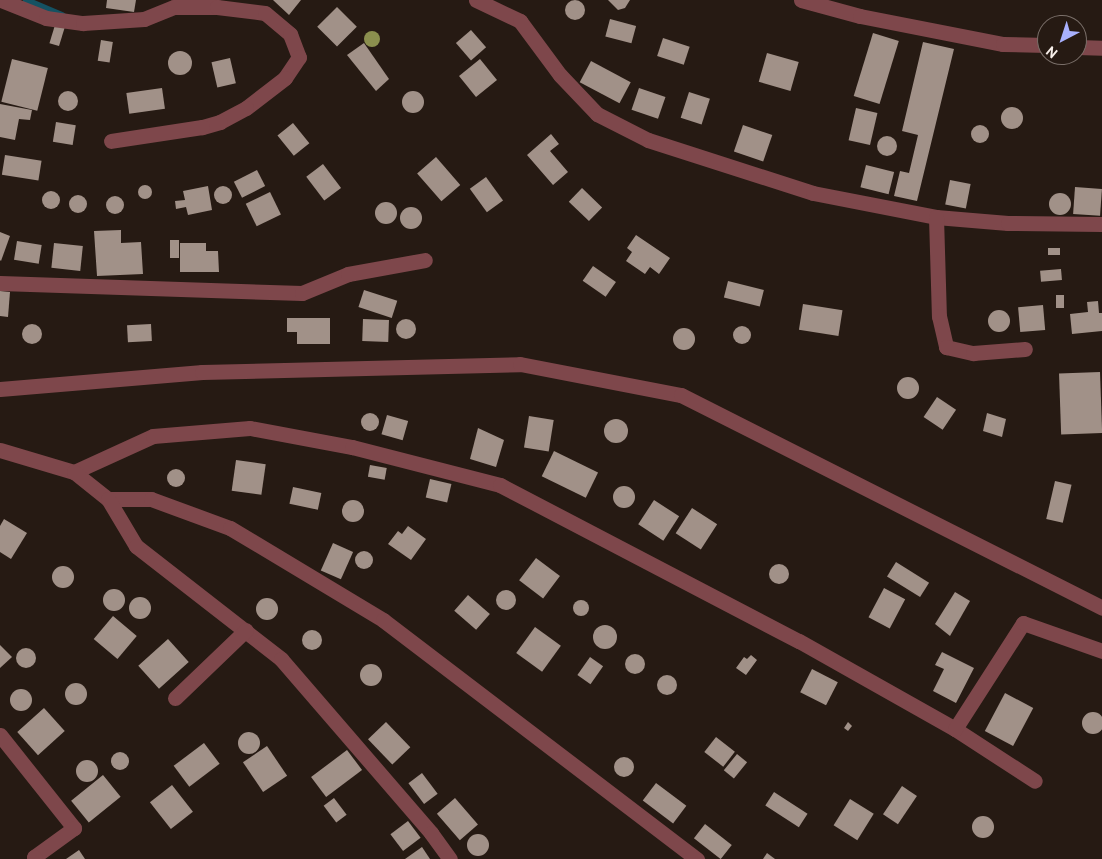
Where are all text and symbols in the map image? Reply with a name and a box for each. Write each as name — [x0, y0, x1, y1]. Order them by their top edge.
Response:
north arrow — [1037, 15, 1087, 65]
text: N — [1043, 41, 1062, 61]

